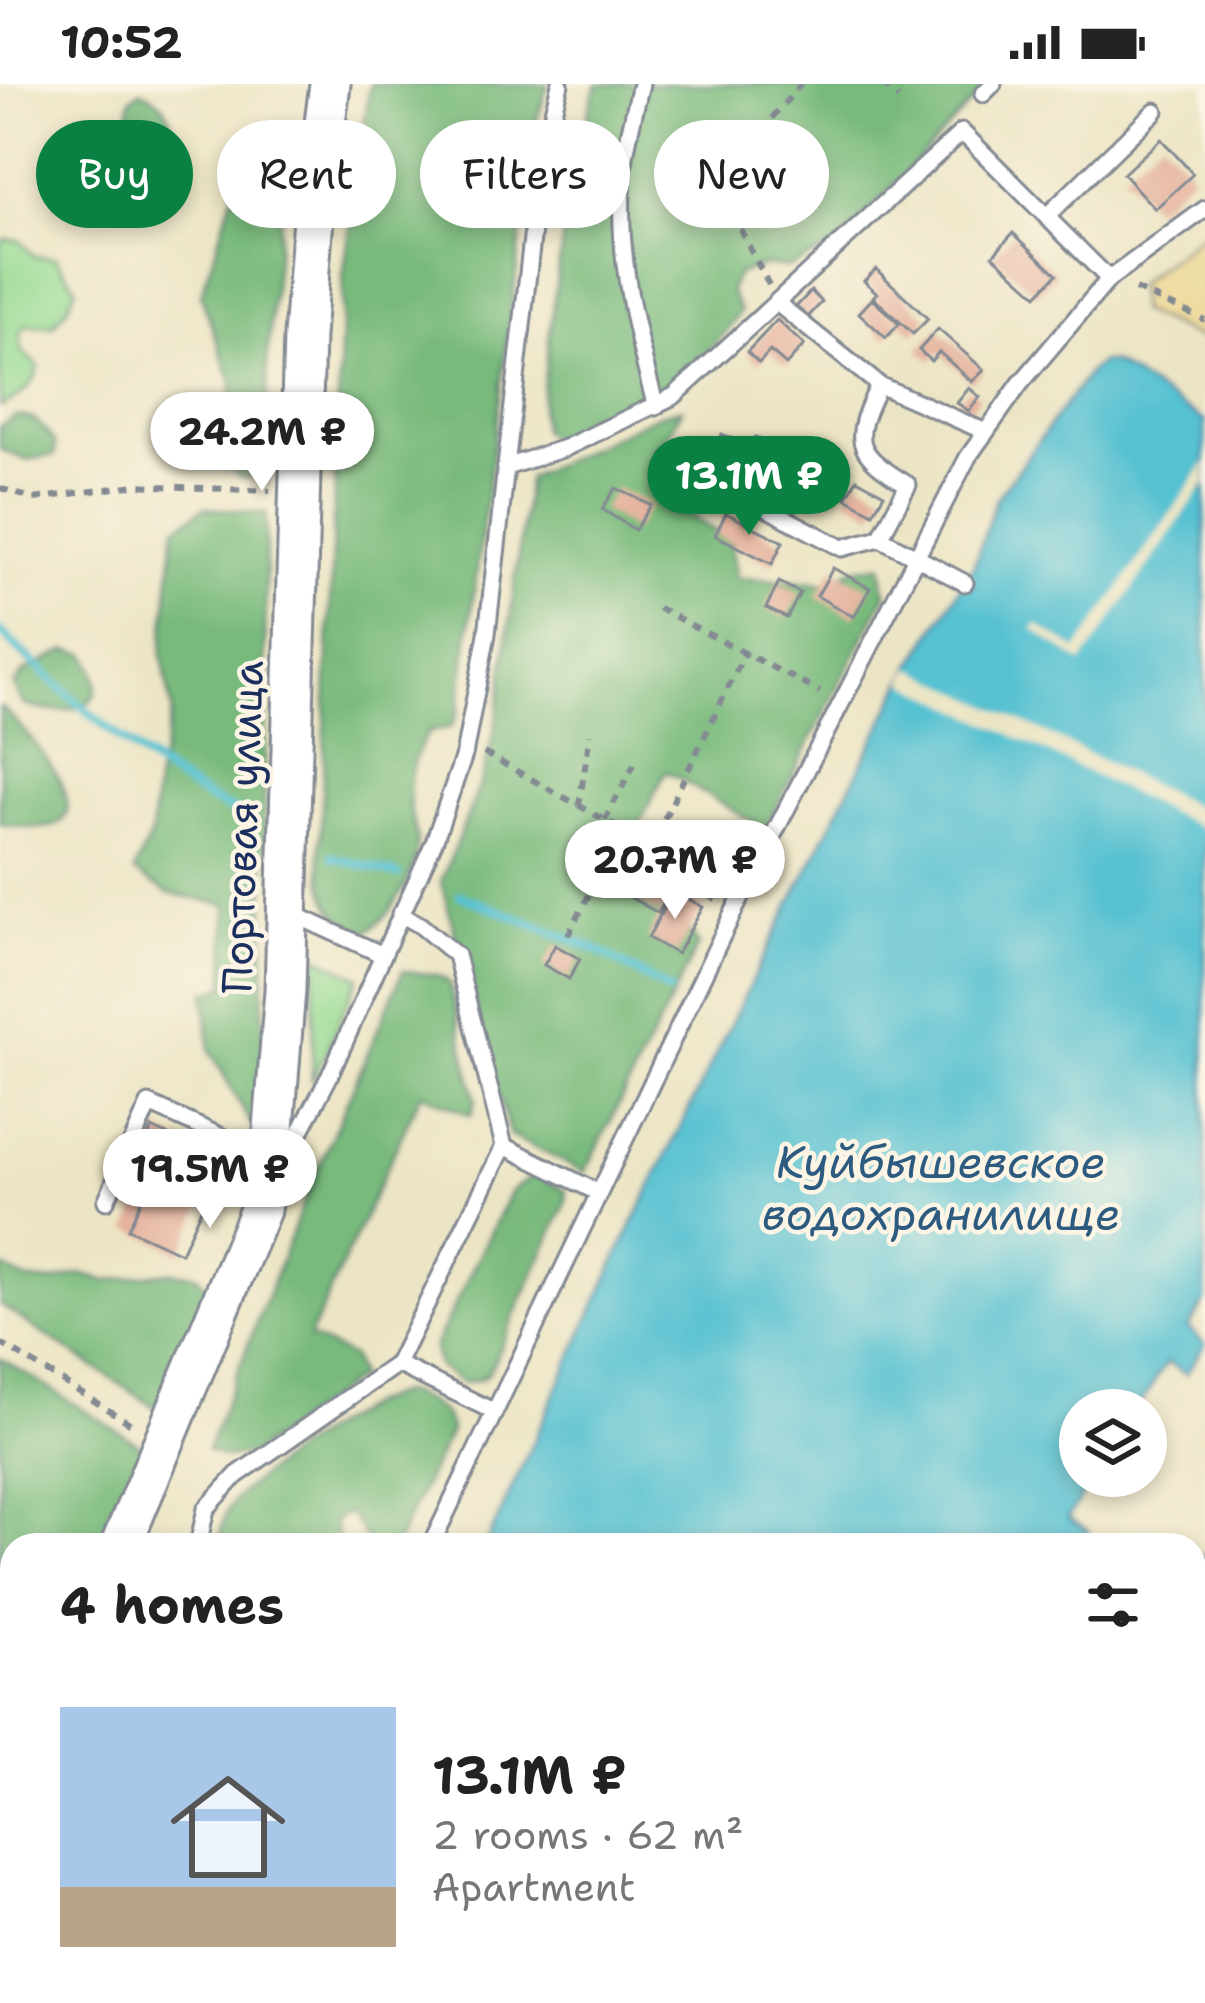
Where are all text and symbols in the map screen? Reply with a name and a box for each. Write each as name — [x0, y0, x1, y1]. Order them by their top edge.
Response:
text: 10:52 — [60, 12, 182, 72]
chip: Buy — [36, 120, 193, 228]
chip: Rent — [217, 120, 396, 228]
chip: Filters — [420, 120, 630, 228]
chip: New — [654, 120, 829, 228]
pin: 24.2M ₽ — [151, 392, 373, 494]
text: 24.2M ₽ — [177, 405, 347, 457]
pin: 13.1M ₽ — [638, 436, 860, 538]
text: 13.1M ₽ — [674, 449, 824, 501]
street label: Портовая улица — [208, 659, 276, 995]
pin: 20.7M ₽ — [564, 820, 786, 922]
text: 20.7M ₽ — [592, 833, 758, 885]
pin: 19.5M ₽ — [99, 1129, 321, 1231]
water label: Куйбышевское водохранилище — [762, 1132, 1120, 1244]
text: 19.5M ₽ — [130, 1142, 290, 1194]
map controls — [1059, 1389, 1167, 1497]
button: layers — [1059, 1389, 1167, 1497]
text: 4 homes — [60, 1571, 284, 1639]
icon: filters — [1080, 1572, 1146, 1638]
text: 13.1M ₽ — [432, 1741, 627, 1809]
icon: home — [156, 1755, 300, 1899]
text: 2 rooms · 62 m² — [432, 1809, 744, 1861]
text: Apartment — [432, 1861, 635, 1913]

